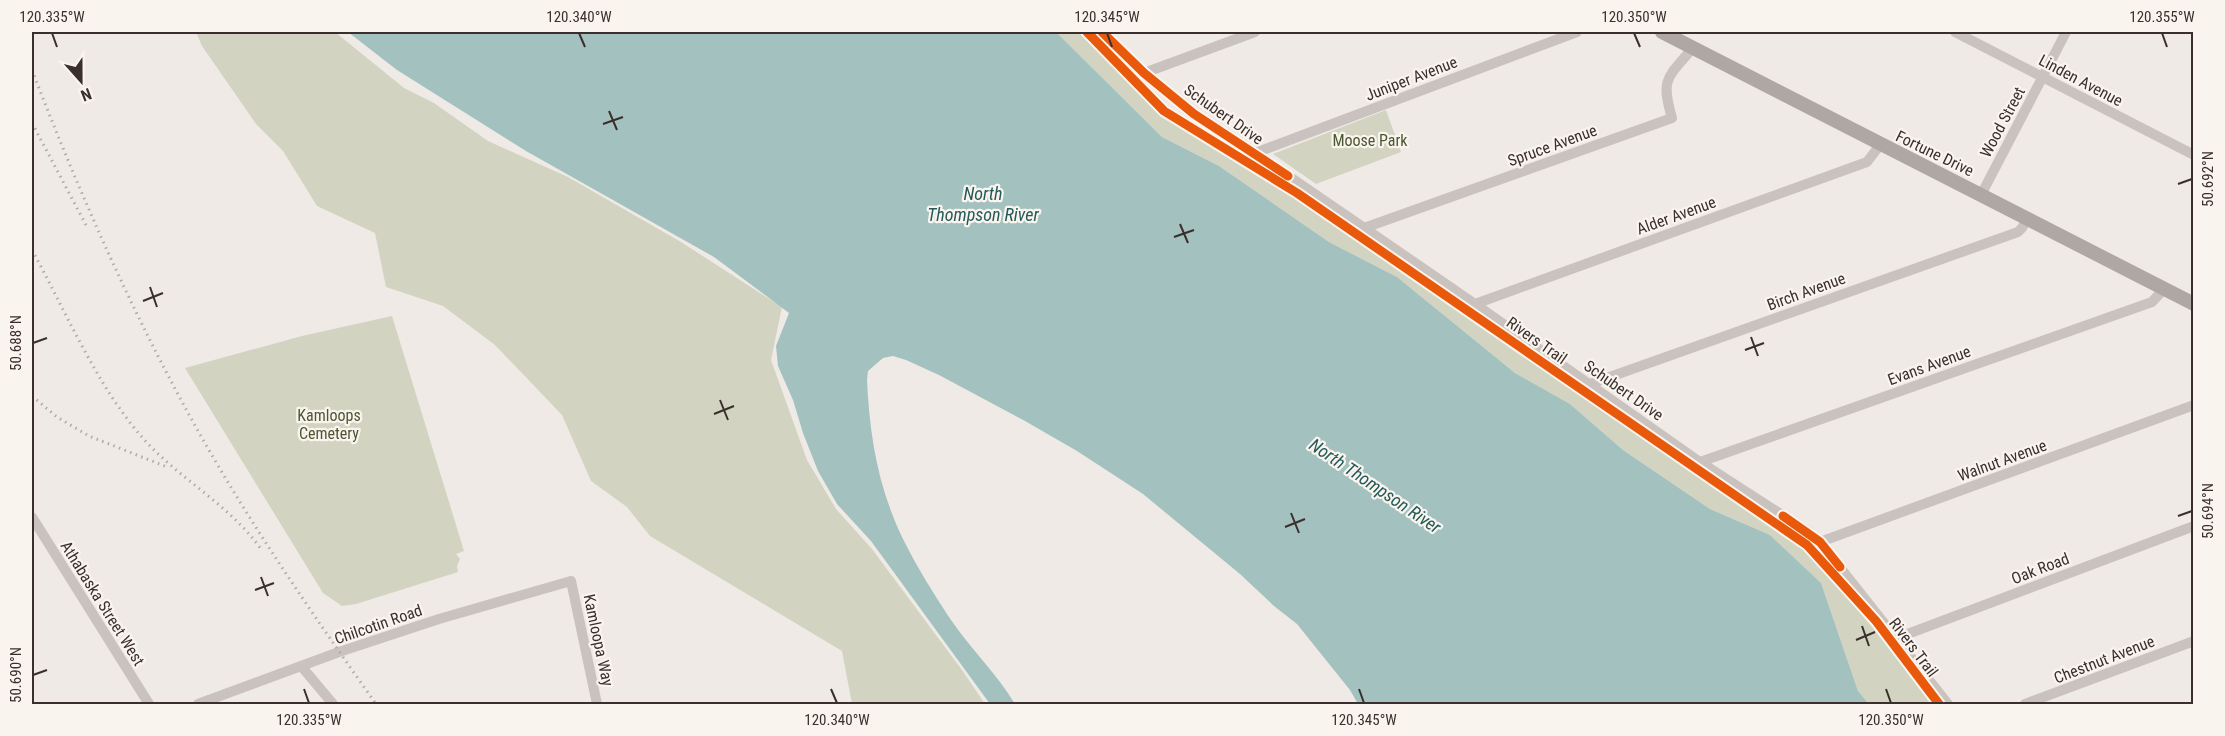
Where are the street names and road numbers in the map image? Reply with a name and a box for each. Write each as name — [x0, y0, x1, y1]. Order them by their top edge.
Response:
street label: Linden Avenue — [2036, 50, 2126, 110]
street label: Juniper Avenue — [1363, 52, 1460, 105]
street label: Schubert Drive — [1181, 80, 1267, 149]
street label: Wood Street — [1976, 83, 2029, 161]
street label: Spruce Avenue — [1505, 121, 1599, 170]
street label: Fortune Drive — [1893, 126, 1977, 180]
street label: Alder Avenue — [1634, 192, 1718, 239]
street label: Birch Avenue — [1764, 269, 1848, 314]
street label: Rivers Trail — [1503, 313, 1571, 368]
street label: Evans Avenue — [1885, 342, 1973, 389]
street label: Schubert Drive — [1581, 356, 1667, 425]
street label: Walnut Avenue — [1955, 436, 2049, 485]
street label: Athabaska Street West — [57, 537, 149, 669]
street label: Oak Road — [2009, 549, 2072, 588]
street label: Kamloopa Way — [579, 592, 618, 688]
street label: Chilcotin Road — [332, 601, 425, 648]
street label: Rivers Trail — [1885, 614, 1942, 681]
street label: Chestnut Avenue — [2051, 632, 2157, 687]

